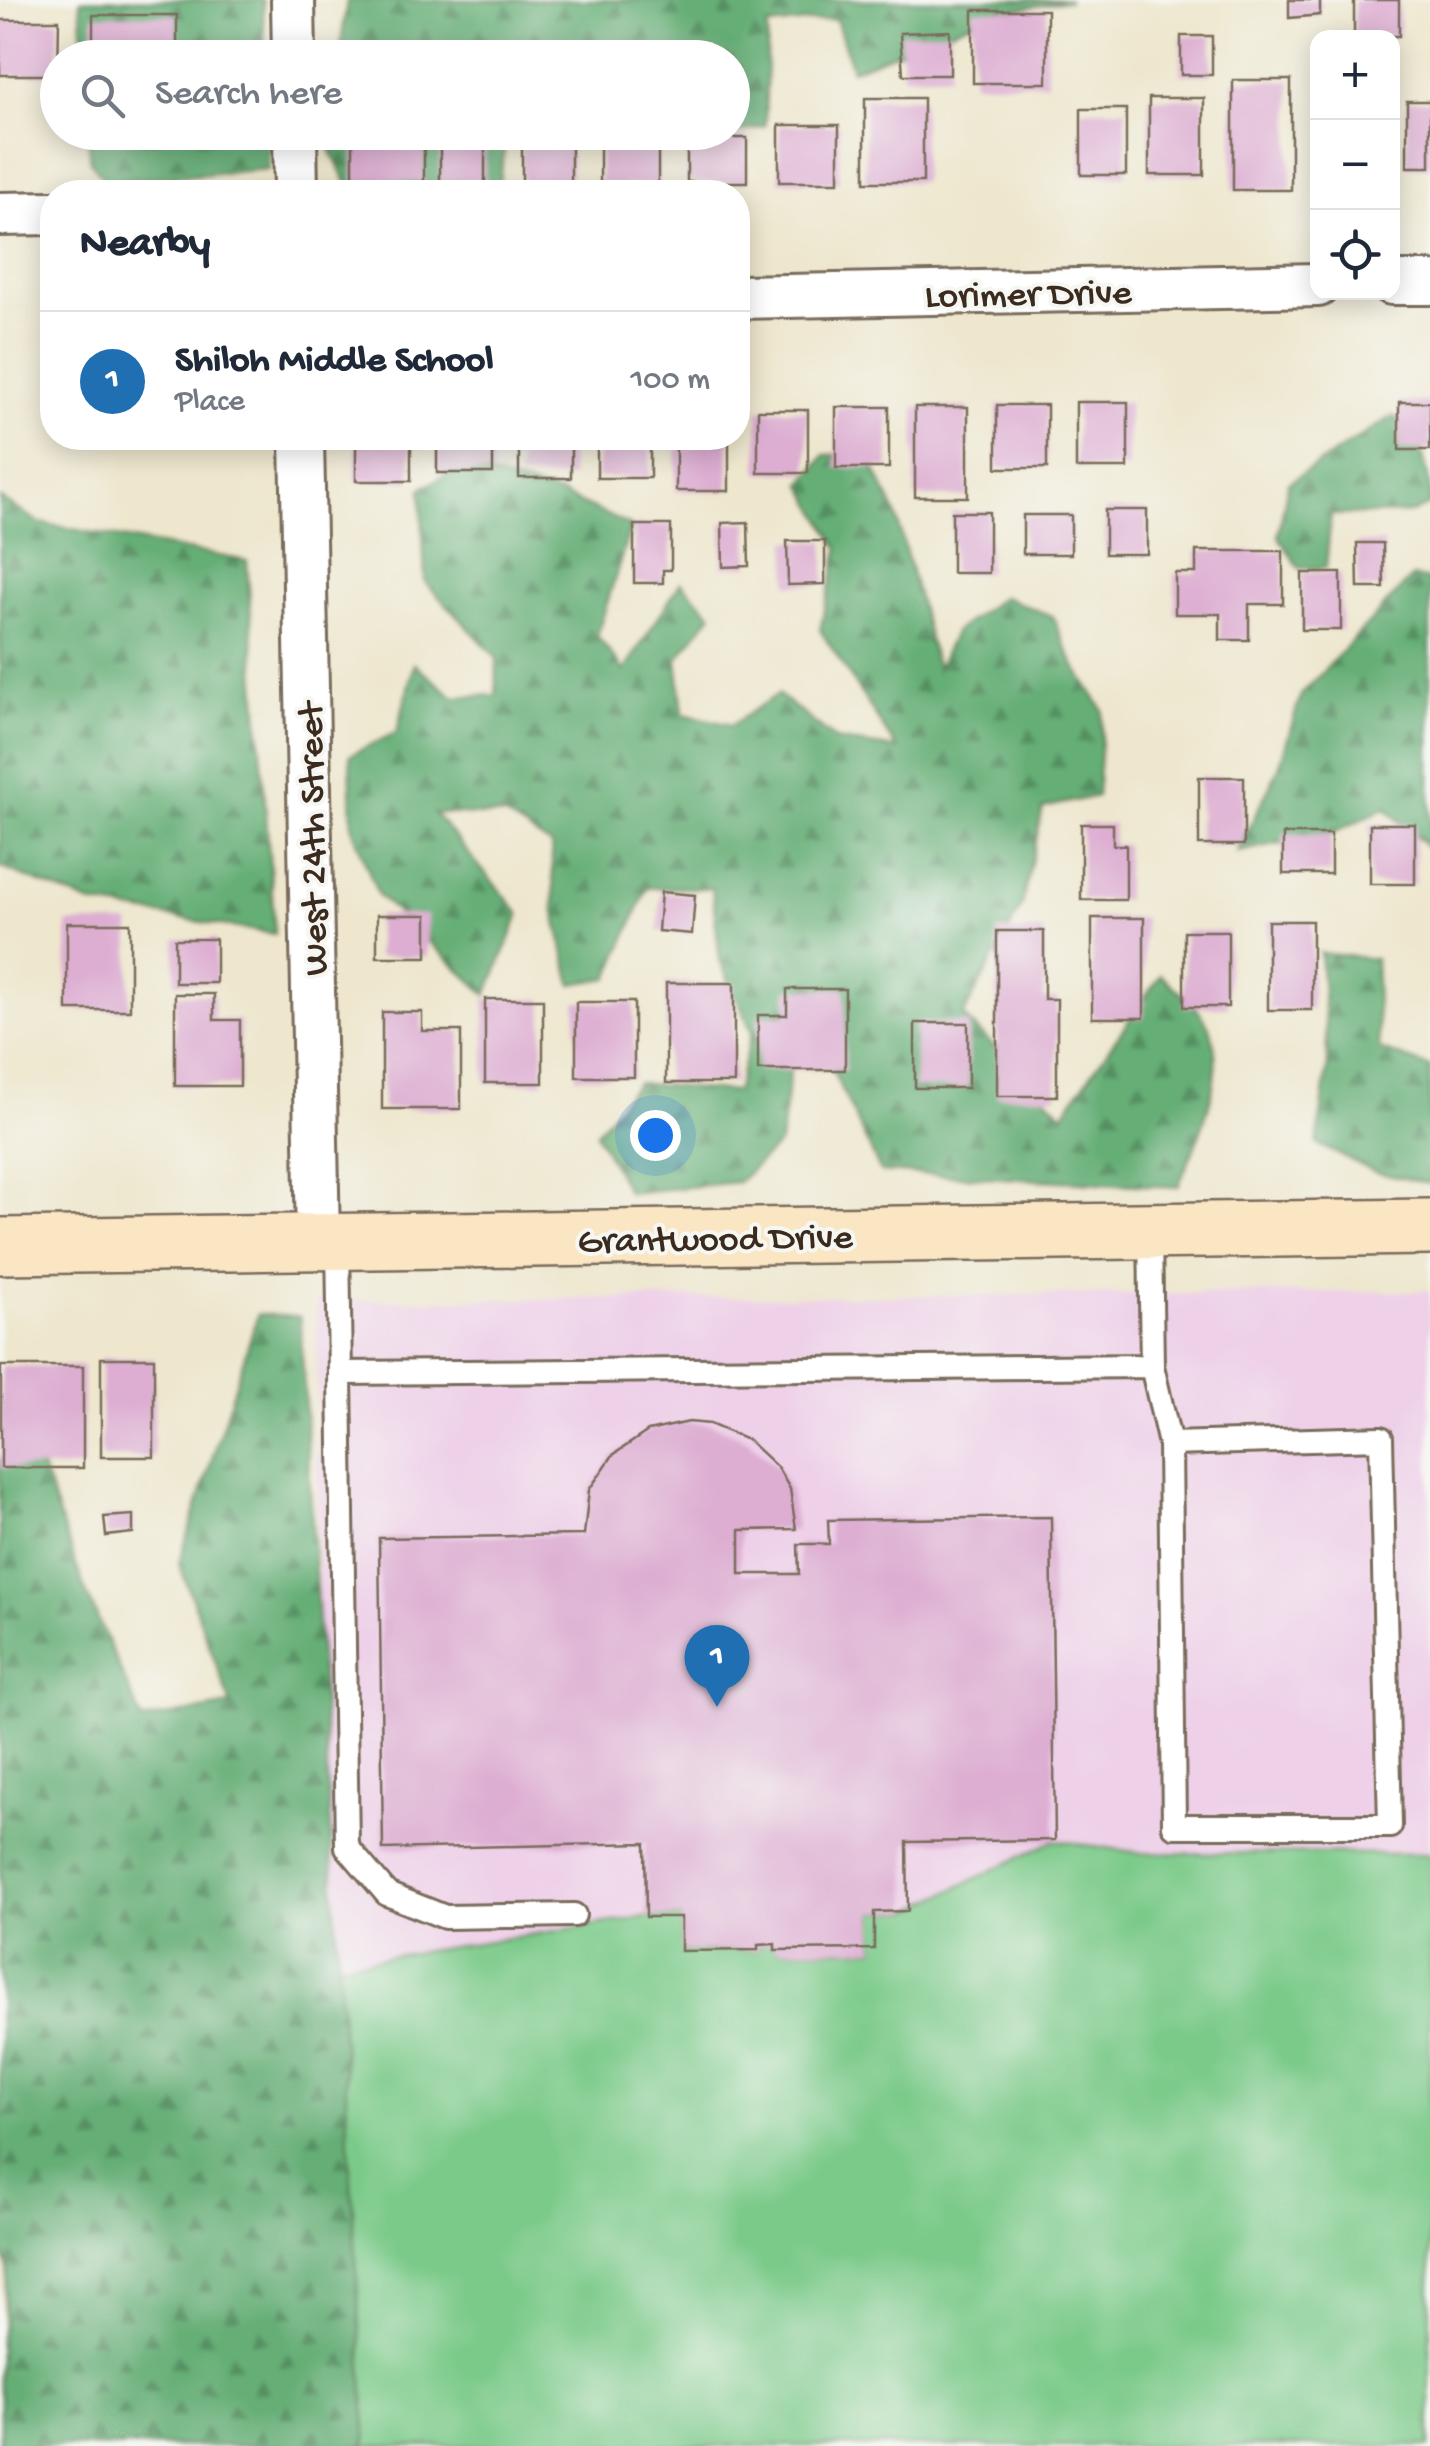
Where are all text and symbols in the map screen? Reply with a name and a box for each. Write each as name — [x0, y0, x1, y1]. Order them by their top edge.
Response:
map controls — [1310, 30, 1400, 300]
button: + — [1310, 30, 1400, 120]
search box — [40, 40, 750, 150]
icon: search — [75, 68, 130, 123]
text: Search here — [155, 73, 342, 117]
button: − — [1310, 120, 1400, 210]
button: locate — [1310, 210, 1400, 300]
text: Nearby — [80, 221, 210, 270]
street label: Lorimer Drive — [924, 273, 1132, 321]
text: Shiloh Middle School — [175, 340, 494, 384]
text: 1 — [106, 362, 119, 400]
text: 100 m — [630, 362, 710, 400]
text: Place — [175, 384, 245, 422]
street label: West 24th Street — [292, 698, 340, 976]
your location — [630, 1110, 681, 1161]
street label: Grantwood Drive — [577, 1218, 853, 1266]
pin: 1 — [684, 1624, 750, 1707]

